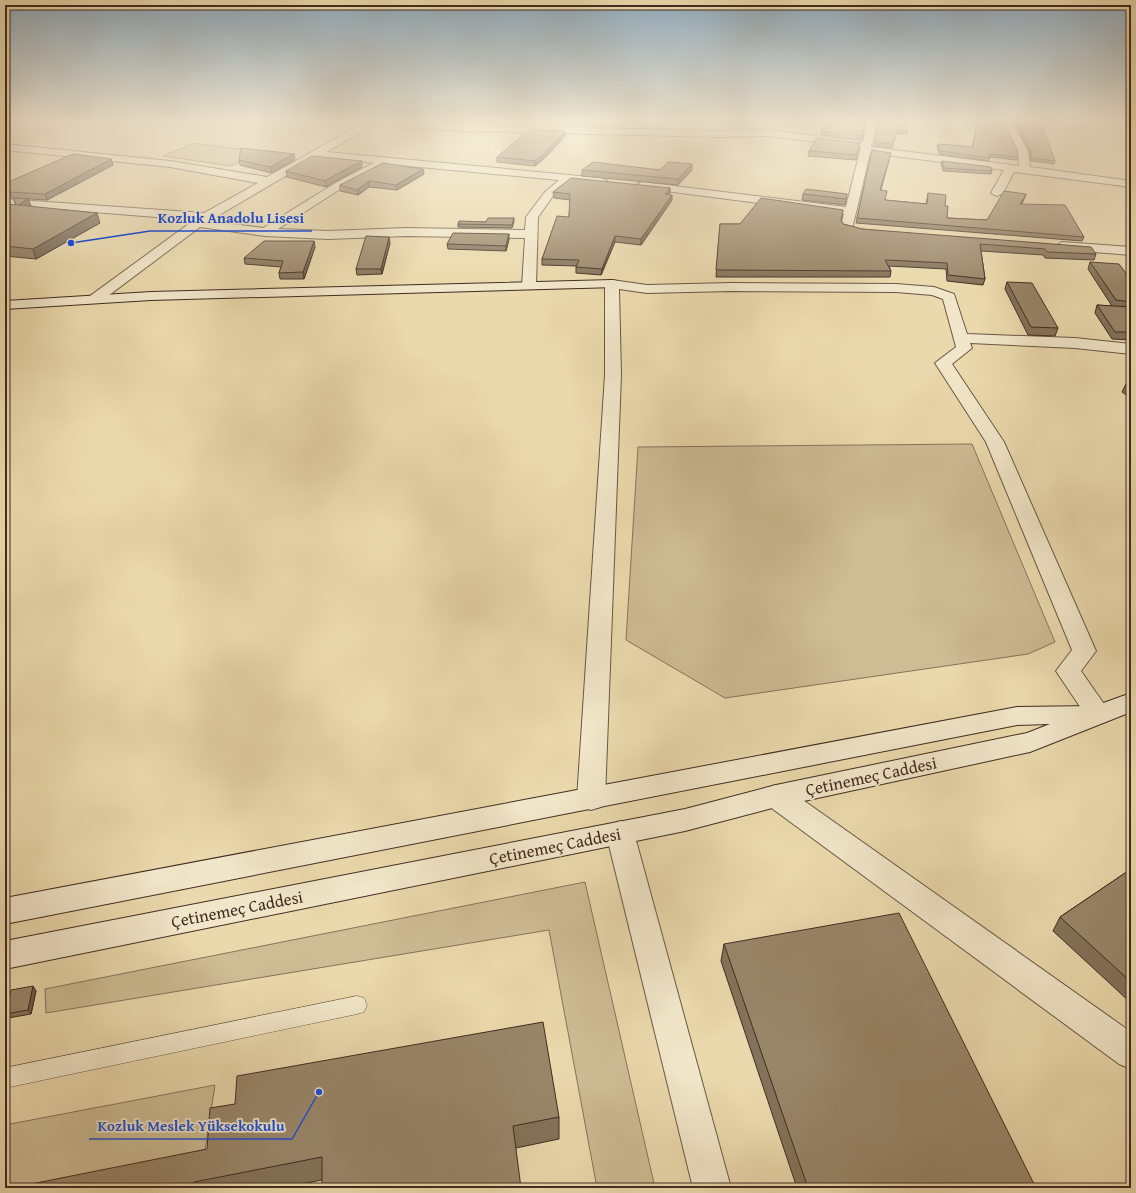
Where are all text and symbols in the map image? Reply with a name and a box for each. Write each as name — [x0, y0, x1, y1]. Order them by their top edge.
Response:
callout: Kozluk Anadolu Lisesi — [150, 204, 312, 231]
text: Kozluk Anadolu Lisesi — [158, 207, 305, 228]
street label: Çetinemeç Caddesi — [803, 749, 939, 802]
street label: Çetinemeç Caddesi — [487, 820, 623, 871]
street label: Çetinemeç Caddesi — [169, 883, 305, 934]
callout: Kozluk Meslek Yüksekokulu — [89, 1112, 292, 1139]
text: Kozluk Meslek Yüksekokulu — [97, 1115, 285, 1136]

